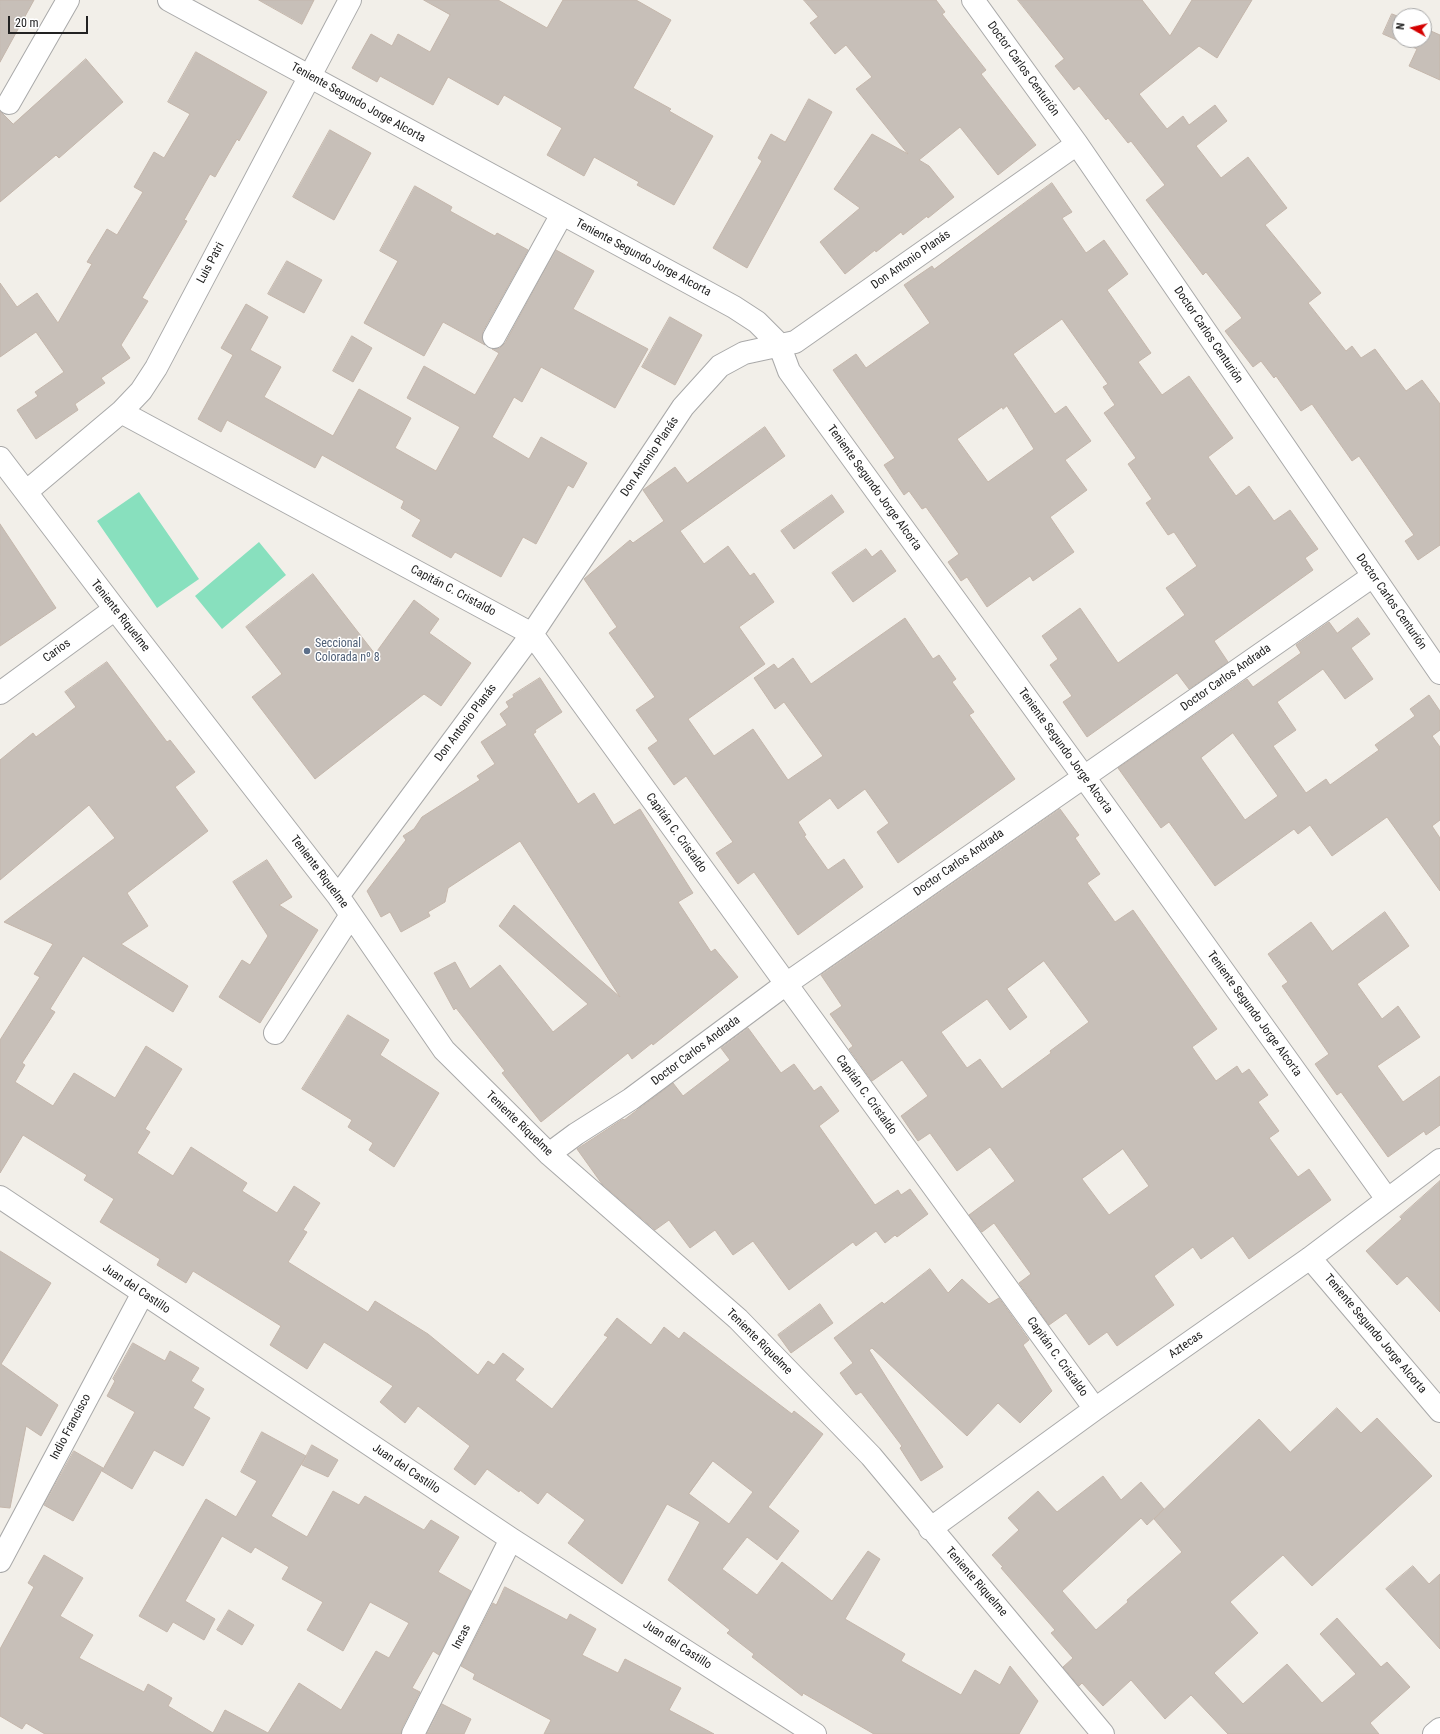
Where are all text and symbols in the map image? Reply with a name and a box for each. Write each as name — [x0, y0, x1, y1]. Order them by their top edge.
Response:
scale bar — [10, 8, 90, 34]
north arrow — [1392, 8, 1432, 48]
text: 20 m — [15, 16, 39, 30]
street label: Doctor Carlos Centurión — [984, 19, 1062, 119]
text: N — [1394, 22, 1408, 31]
street label: Teniente Segundo Jorge Alcorta — [288, 60, 428, 146]
street label: Teniente Segundo Jorge Alcorta — [573, 216, 713, 300]
street label: Don Antonio Planás — [869, 227, 953, 293]
street label: Luis Patri — [194, 240, 228, 286]
street label: Doctor Carlos Centurión — [1170, 284, 1246, 386]
street label: Don Antonio Planás — [618, 414, 682, 500]
street label: Teniente Segundo Jorge Alcorta — [824, 422, 924, 554]
street label: Doctor Carlos Centurión — [1353, 551, 1429, 653]
street label: Capitán C. Cristaldo — [408, 562, 498, 620]
street label: Teniente Riquelme — [87, 577, 153, 655]
street label: Carios — [40, 636, 74, 666]
place label: Seccional Colorada nº 8 — [315, 637, 380, 665]
street label: Doctor Carlos Andrada — [1178, 641, 1274, 715]
marker: Seccional Colorada nº 8 — [302, 646, 312, 656]
street label: Don Antonio Planás — [432, 681, 500, 765]
street label: Teniente Segundo Jorge Alcorta — [1015, 685, 1115, 817]
street label: Capitán C. Cristaldo — [642, 791, 710, 875]
street label: Doctor Carlos Andrada — [911, 826, 1007, 900]
street label: Teniente Riquelme — [287, 833, 351, 911]
street label: Teniente Segundo Jorge Alcorta — [1204, 948, 1304, 1080]
street label: Doctor Carlos Andrada — [649, 1013, 743, 1089]
street label: Capitán C. Cristaldo — [832, 1053, 900, 1137]
street label: Teniente Riquelme — [483, 1089, 555, 1159]
street label: Juan del Castillo — [99, 1261, 173, 1317]
street label: Teniente Segundo Jorge Alcorta — [1321, 1271, 1429, 1397]
street label: Teniente Riquelme — [723, 1306, 795, 1378]
street label: Capitán C. Cristaldo — [1023, 1315, 1091, 1399]
street label: Aztecas — [1166, 1328, 1206, 1362]
street label: Indio Francisco — [48, 1392, 94, 1462]
street label: Juan del Castillo — [369, 1441, 443, 1497]
street label: Teniente Riquelme — [942, 1544, 1010, 1620]
street label: Juan del Castillo — [640, 1617, 714, 1673]
street label: Incas — [450, 1622, 474, 1652]

